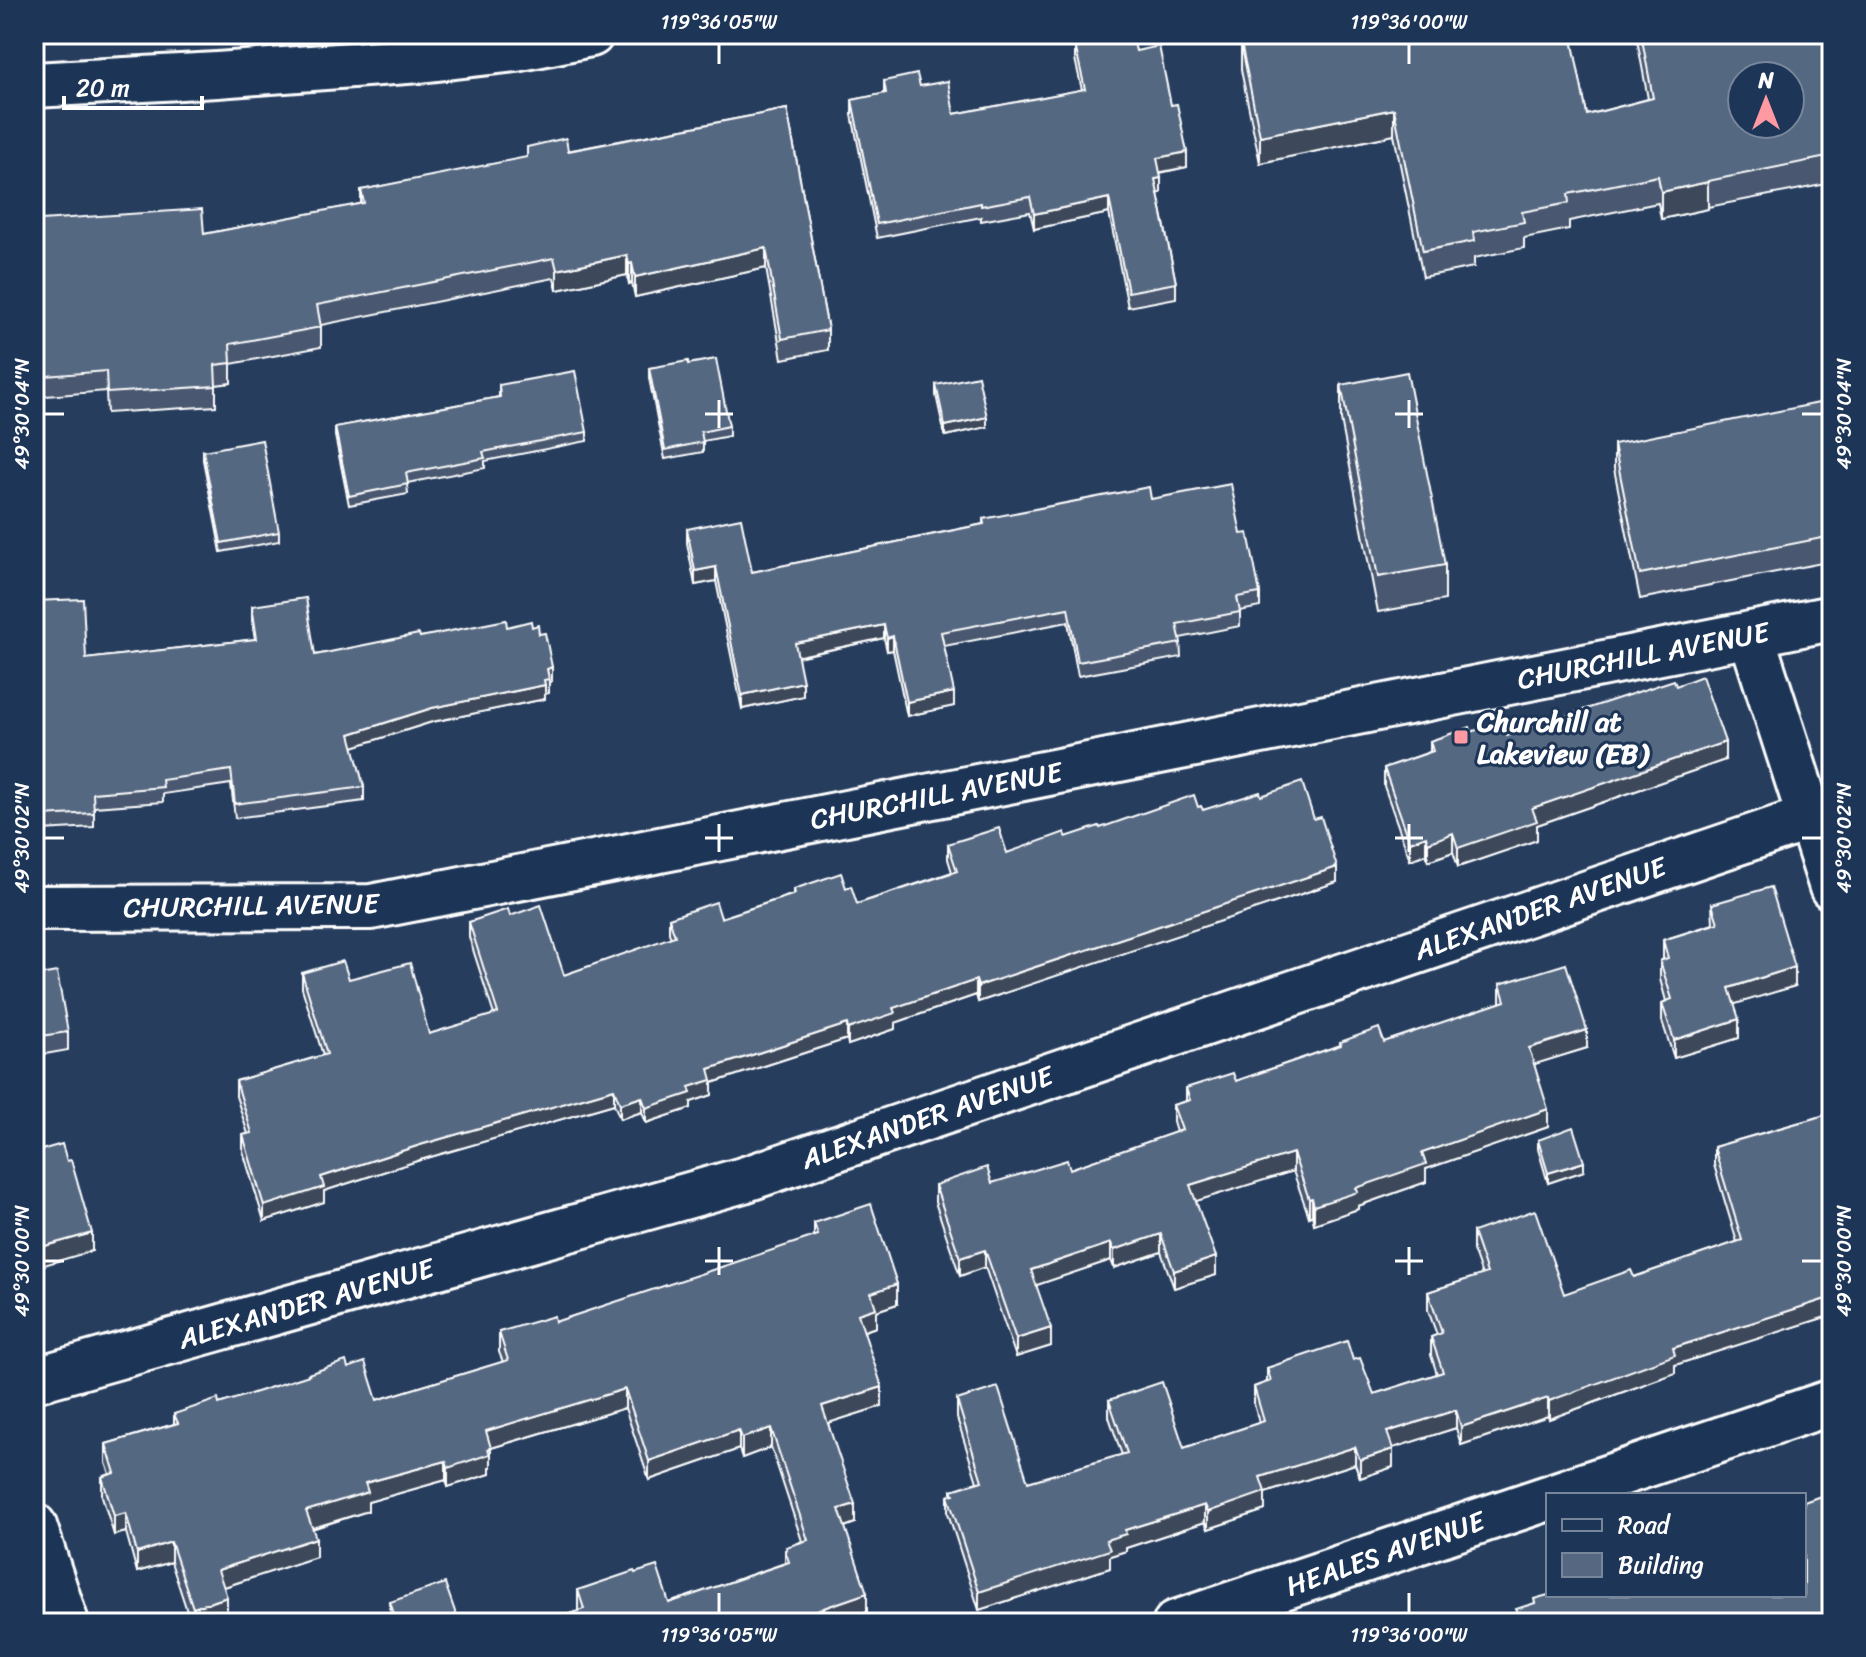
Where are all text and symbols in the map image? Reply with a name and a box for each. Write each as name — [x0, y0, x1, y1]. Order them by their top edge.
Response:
text: 119°36'05"W — [661, 5, 778, 40]
text: 119°36'00"W — [1351, 5, 1468, 40]
scale bar — [64, 60, 202, 110]
north arrow — [1726, 60, 1806, 140]
text: N — [1757, 61, 1774, 100]
text: 20 m — [76, 67, 130, 109]
text: 49°30'04"N — [5, 358, 40, 470]
text: 49°30'04"N — [1827, 358, 1862, 470]
street label: CHURCHILL AVENUE — [1513, 607, 1775, 704]
place label: Churchill at Lakeview (EB) — [1476, 697, 1650, 778]
marker: Churchill at Lakeview (EB) — [1452, 728, 1470, 746]
street label: CHURCHILL AVENUE — [806, 747, 1068, 844]
text: 49°30'02"N — [5, 782, 40, 893]
text: 49°30'02"N — [1827, 782, 1862, 893]
street label: ALEXANDER AVENUE — [1407, 842, 1674, 975]
street label: CHURCHILL AVENUE — [123, 879, 381, 932]
street label: ALEXANDER AVENUE — [794, 1051, 1061, 1184]
text: 49°30'00"N — [5, 1205, 40, 1317]
text: 49°30'00"N — [1827, 1205, 1862, 1317]
street label: ALEXANDER AVENUE — [172, 1243, 441, 1364]
legend — [1546, 1493, 1806, 1597]
street label: HEALES AVENUE — [1279, 1496, 1493, 1610]
text: Road — [1618, 1504, 1672, 1546]
text: Building — [1618, 1544, 1704, 1586]
text: 119°36'05"W — [661, 1618, 778, 1653]
text: 119°36'00"W — [1351, 1618, 1468, 1653]

